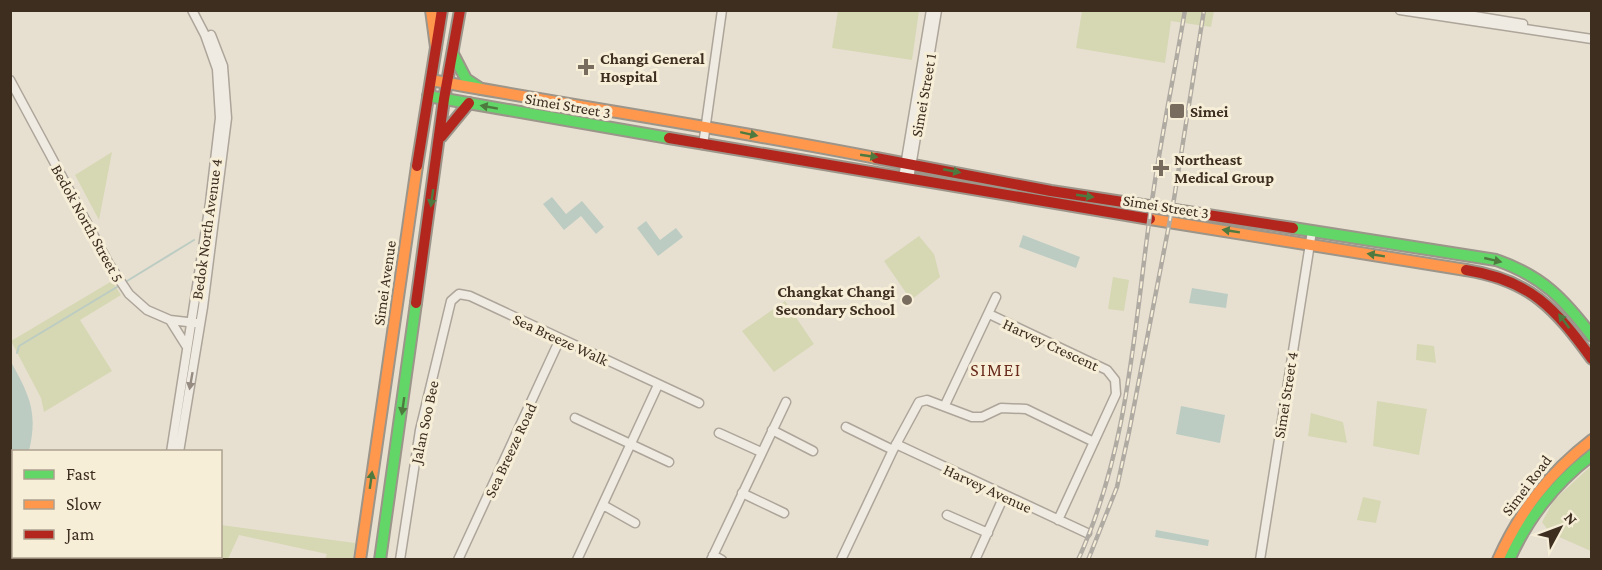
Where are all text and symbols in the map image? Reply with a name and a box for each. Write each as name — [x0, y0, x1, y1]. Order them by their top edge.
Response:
place label: Changi General Hospital — [600, 50, 705, 85]
street label: Simei Street 1 — [908, 52, 939, 138]
marker: Changi General Hospital — [577, 58, 595, 76]
street label: Simei Street 3 — [524, 90, 612, 121]
one-way arrow — [479, 102, 498, 111]
marker: Simei — [1168, 102, 1186, 120]
place label: Simei — [1190, 103, 1229, 120]
one-way arrow — [739, 130, 758, 139]
place label: Northeast Medical Group — [1174, 151, 1274, 186]
one-way arrow — [859, 152, 878, 161]
street label: Bedok North Avenue 4 — [188, 158, 225, 301]
marker: Northeast Medical Group — [1152, 159, 1170, 177]
street label: Bedok North Street 5 — [48, 162, 127, 285]
one-way arrow — [943, 167, 962, 176]
one-way arrow — [427, 189, 436, 208]
street label: Simei Street 3 — [1122, 191, 1210, 222]
one-way arrow — [1076, 192, 1095, 201]
one-way arrow — [1221, 226, 1240, 235]
street label: Simei Avenue — [370, 239, 399, 327]
one-way arrow — [1366, 250, 1385, 259]
one-way arrow — [1484, 256, 1503, 266]
place label: Changkat Changi Secondary School — [775, 283, 895, 318]
marker: Changkat Changi Secondary School — [900, 293, 914, 307]
street label: Sea Breeze Walk — [510, 310, 611, 369]
one-way arrow — [1558, 313, 1570, 328]
street label: Harvey Crescent — [1000, 315, 1102, 375]
street label: Simei Street 4 — [1270, 351, 1301, 440]
district label: SIMEI — [970, 360, 1022, 380]
one-way arrow — [186, 372, 195, 391]
street label: Jalan Soo Bee — [407, 379, 443, 467]
one-way arrow — [398, 397, 407, 416]
street label: Sea Breeze Road — [481, 400, 540, 500]
legend — [12, 450, 222, 558]
street label: Simei Road — [1498, 451, 1555, 519]
street label: Harvey Avenue — [941, 461, 1035, 517]
text: Fast — [66, 464, 97, 484]
one-way arrow — [367, 471, 376, 490]
text: Slow — [66, 494, 102, 514]
north arrow — [1530, 498, 1590, 558]
text: N — [1561, 509, 1581, 528]
text: Jam — [64, 524, 95, 544]

